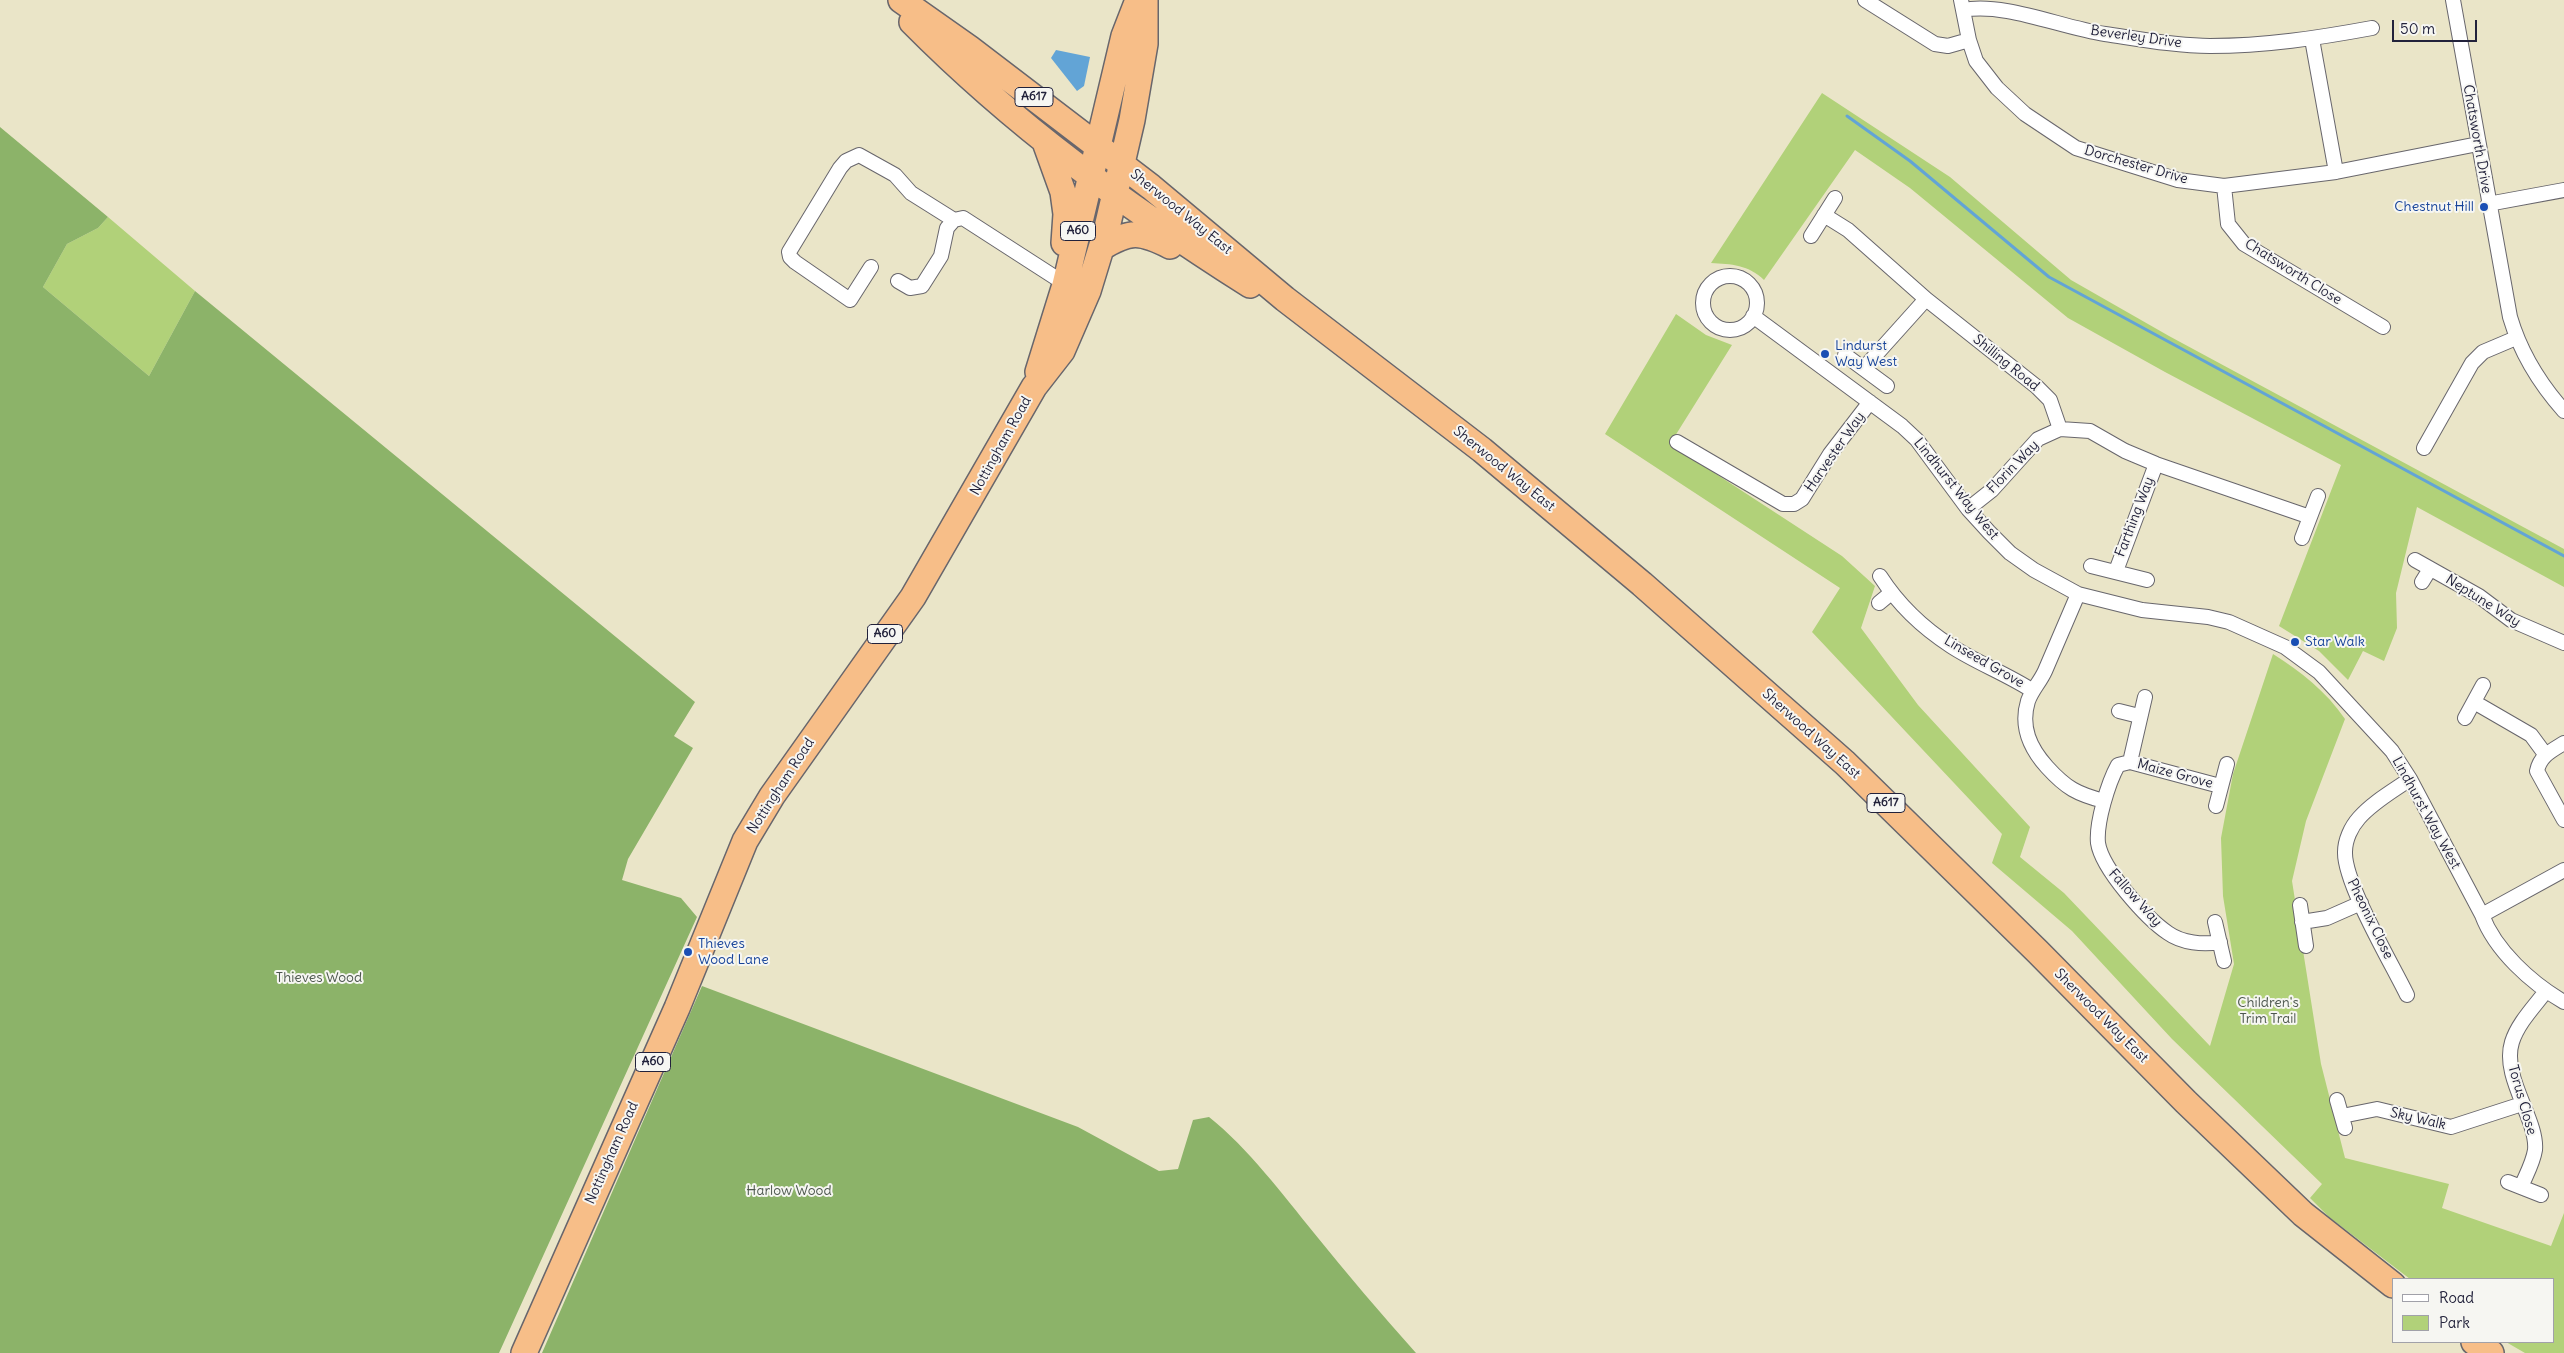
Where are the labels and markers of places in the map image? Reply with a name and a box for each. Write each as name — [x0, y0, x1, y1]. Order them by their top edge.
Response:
place label: Chestnut Hill — [2394, 199, 2474, 215]
marker: Chestnut Hill — [2478, 201, 2490, 213]
place label: Lindurst Way West — [1835, 338, 1897, 371]
marker: Lindurst Way West — [1819, 348, 1831, 360]
place label: Star Walk — [2305, 634, 2365, 650]
marker: Star Walk — [2289, 636, 2301, 648]
place label: Thieves Wood Lane — [698, 936, 769, 969]
marker: Thieves Wood Lane — [682, 946, 694, 958]

